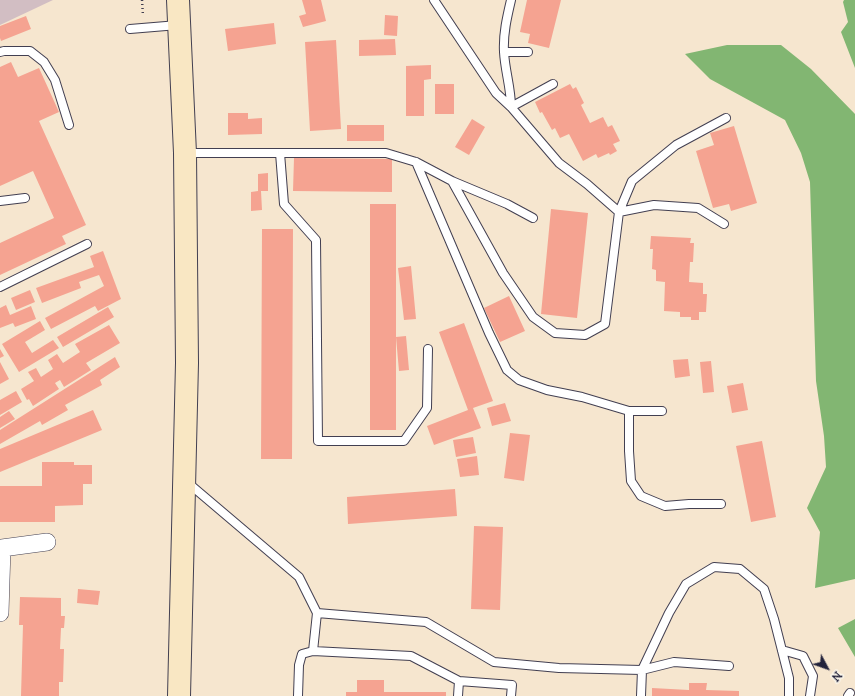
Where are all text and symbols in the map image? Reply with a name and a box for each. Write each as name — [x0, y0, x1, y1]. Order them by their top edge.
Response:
north arrow — [807, 648, 847, 688]
text: N — [828, 668, 844, 684]

